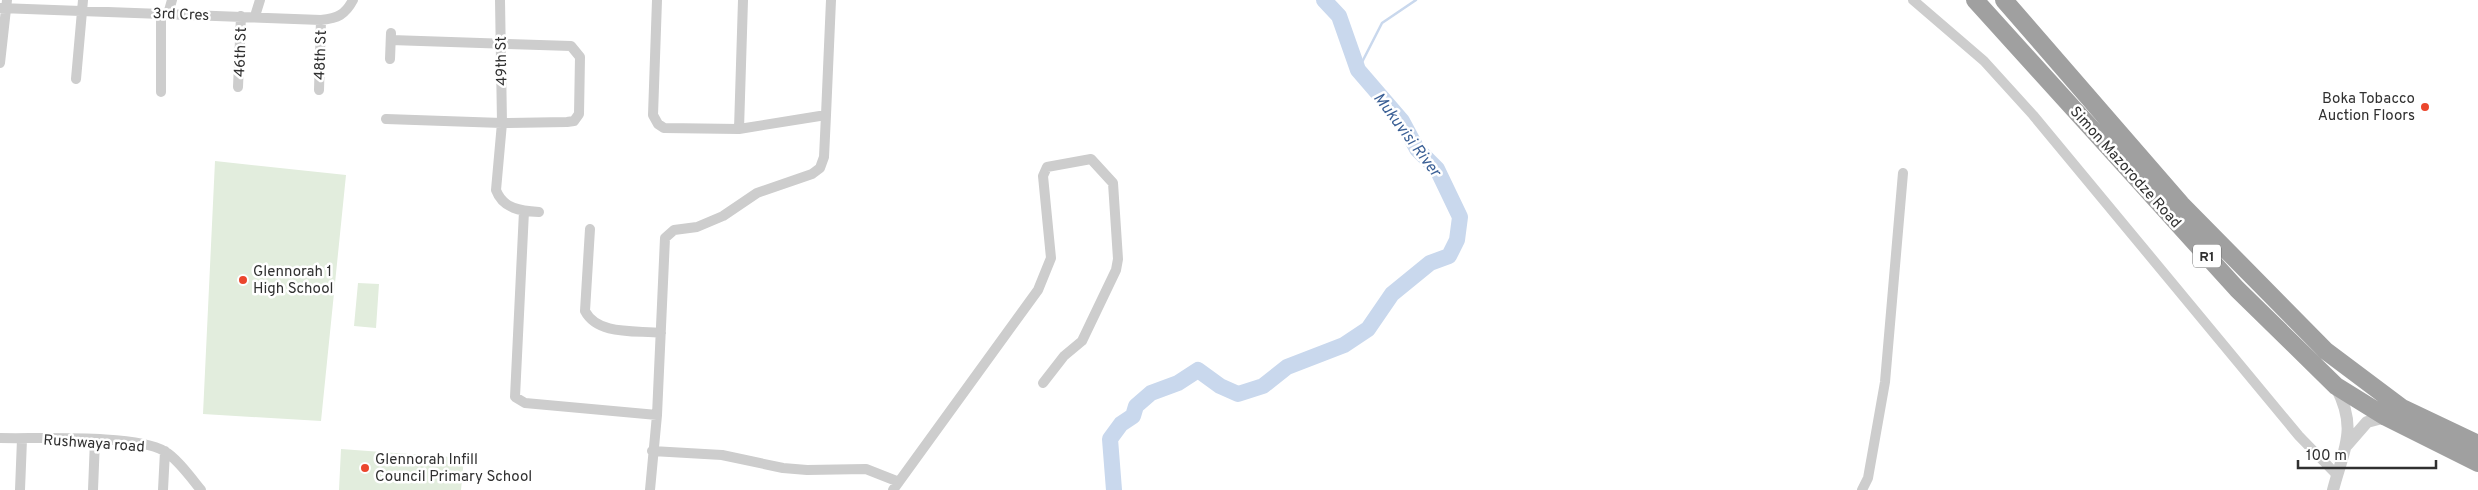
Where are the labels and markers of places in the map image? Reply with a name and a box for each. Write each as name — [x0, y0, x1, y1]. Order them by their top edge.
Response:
place label: Boka Tobacco Auction Floors — [2318, 90, 2415, 126]
marker: Boka Tobacco Auction Floors — [2419, 101, 2431, 113]
place label: Glennorah 1 High School — [253, 263, 334, 299]
marker: Glennorah 1 High School — [237, 274, 249, 286]
place label: Glennorah Infill Council Primary School — [375, 451, 532, 487]
marker: Glennorah Infill Council Primary School — [359, 462, 371, 474]

